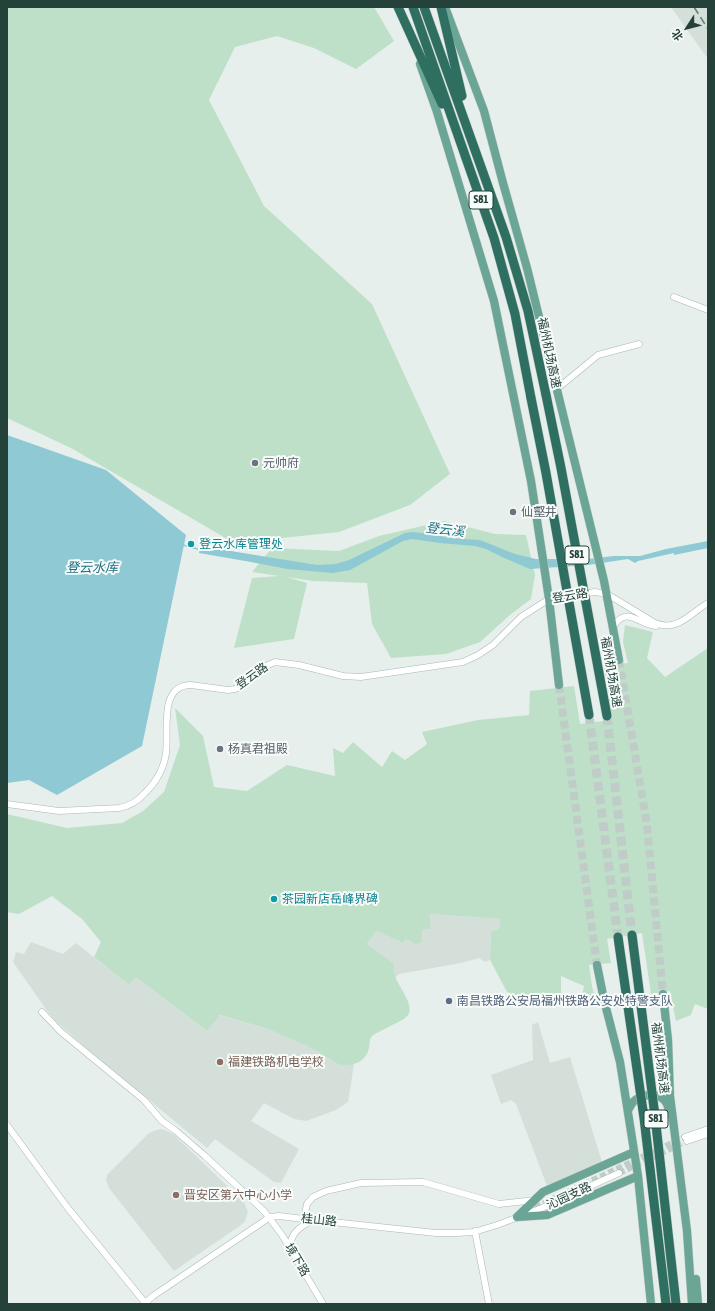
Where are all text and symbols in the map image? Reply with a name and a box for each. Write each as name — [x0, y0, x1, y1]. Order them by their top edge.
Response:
north arrow — [667, 8, 707, 48]
text: 北 — [669, 27, 685, 43]
road number: S81 — [469, 191, 493, 209]
street label: 福州机场高速 — [534, 316, 564, 390]
place label: 元帅府 — [263, 456, 299, 470]
marker: 元帅府 — [250, 458, 260, 468]
place label: 仙壑井 — [521, 505, 557, 519]
marker: 仙壑井 — [508, 507, 518, 517]
water label: 登云溪 — [425, 520, 465, 540]
place label: 登云水库管理处 — [199, 537, 283, 551]
marker: 登云水库管理处 — [186, 539, 196, 549]
road number: S81 — [565, 546, 589, 564]
water label: 登云水库 — [66, 560, 118, 576]
street label: 登云路 — [551, 586, 589, 606]
street label: 福州机场高速 — [598, 635, 624, 709]
street label: 登云路 — [233, 660, 271, 692]
place label: 杨真君祖殿 — [228, 742, 288, 756]
marker: 杨真君祖殿 — [215, 744, 225, 754]
place label: 茶园新店岳峰界碑 — [282, 892, 378, 906]
marker: 茶园新店岳峰界碑 — [269, 894, 279, 904]
place label: 南昌铁路公安局福州铁路公安处特警支队 — [457, 994, 673, 1008]
marker: 南昌铁路公安局福州铁路公安处特警支队 — [444, 996, 454, 1006]
street label: 福州机场高速 — [648, 1021, 672, 1095]
place label: 福建铁路机电学校 — [228, 1055, 324, 1069]
marker: 福建铁路机电学校 — [215, 1057, 225, 1067]
road number: S81 — [644, 1110, 668, 1128]
street label: 沁园支路 — [544, 1179, 594, 1213]
place label: 晋安区第六中心小学 — [184, 1188, 292, 1202]
marker: 晋安区第六中心小学 — [171, 1190, 181, 1200]
street label: 桂山路 — [300, 1211, 338, 1229]
street label: 境下路 — [282, 1241, 312, 1279]

